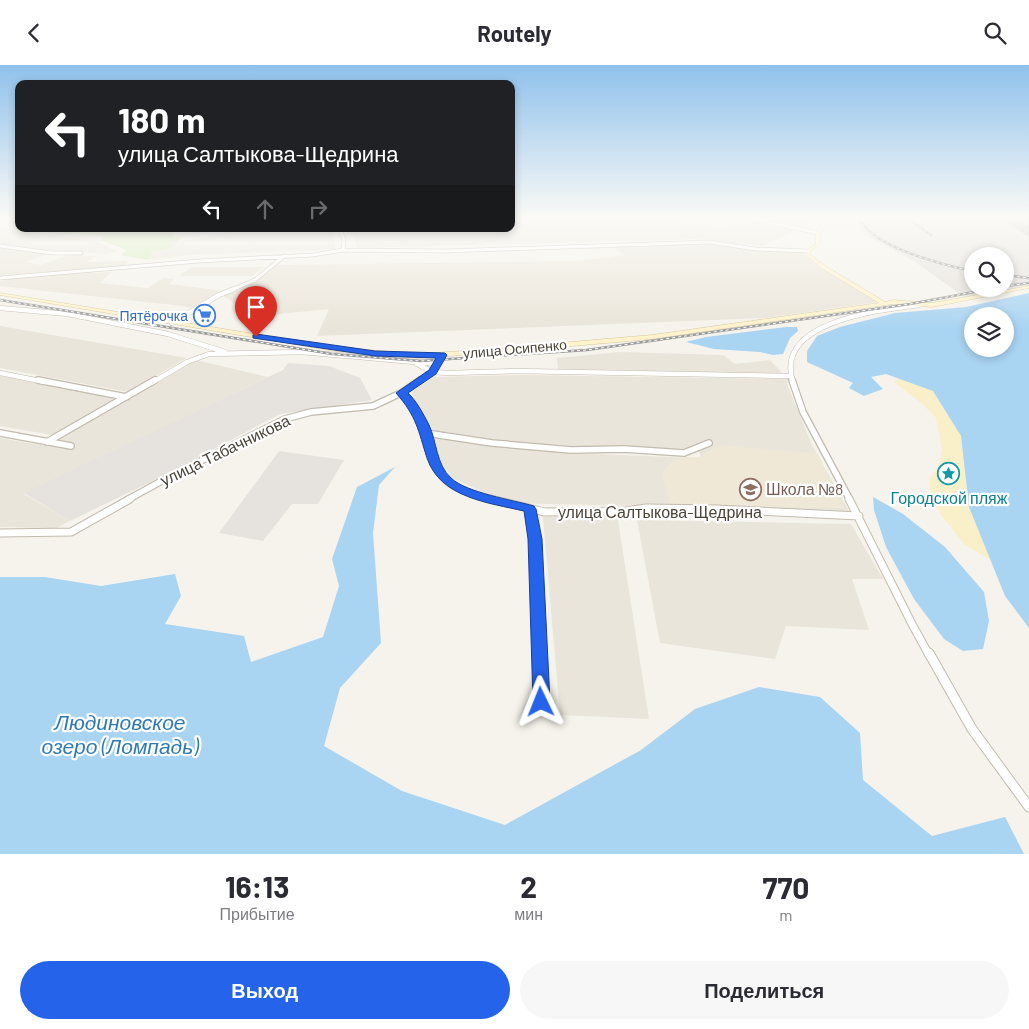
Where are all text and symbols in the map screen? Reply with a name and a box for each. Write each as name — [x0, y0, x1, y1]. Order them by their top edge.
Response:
icon: back — [20, 19, 48, 47]
icon: search — [981, 19, 1009, 47]
text: Routely — [477, 20, 552, 46]
text: 180 m — [118, 98, 206, 140]
icon: left — [35, 100, 100, 165]
text: улица Салтыкова-Щедрина — [118, 140, 399, 166]
icon: left — [198, 195, 226, 223]
icon: ahead — [251, 195, 279, 223]
icon: right — [304, 195, 332, 223]
map controls — [964, 247, 1014, 357]
button: search — [964, 247, 1014, 297]
pin — [235, 286, 277, 337]
icon: arrive — [242, 293, 270, 321]
supermarket icon: Пятёрочка — [192, 304, 216, 328]
place label: Пятёрочка — [119, 307, 188, 324]
button: layers — [964, 307, 1014, 357]
street label: улица Осипенко — [462, 335, 568, 362]
street label: улица Табачникова — [157, 410, 293, 489]
place icon: Городской пляж — [937, 462, 961, 486]
school or university icon: Школа №8 — [738, 477, 762, 501]
place label: Школа №8 — [766, 479, 843, 498]
place label: Городской пляж — [891, 488, 1008, 507]
street label: улица Салтыкова-Щедрина — [558, 502, 762, 521]
position arrow — [514, 675, 566, 727]
water label: Людиновское озеро (Ломпадь) — [41, 709, 199, 758]
text: 16:13 — [225, 868, 289, 904]
text: 2 — [520, 868, 537, 904]
text: 770 — [763, 869, 809, 905]
text: Прибытие — [220, 904, 295, 923]
text: мин — [514, 904, 543, 923]
text: m — [779, 905, 793, 924]
button: Выход — [20, 961, 510, 1019]
button: Поделиться — [520, 961, 1009, 1019]

